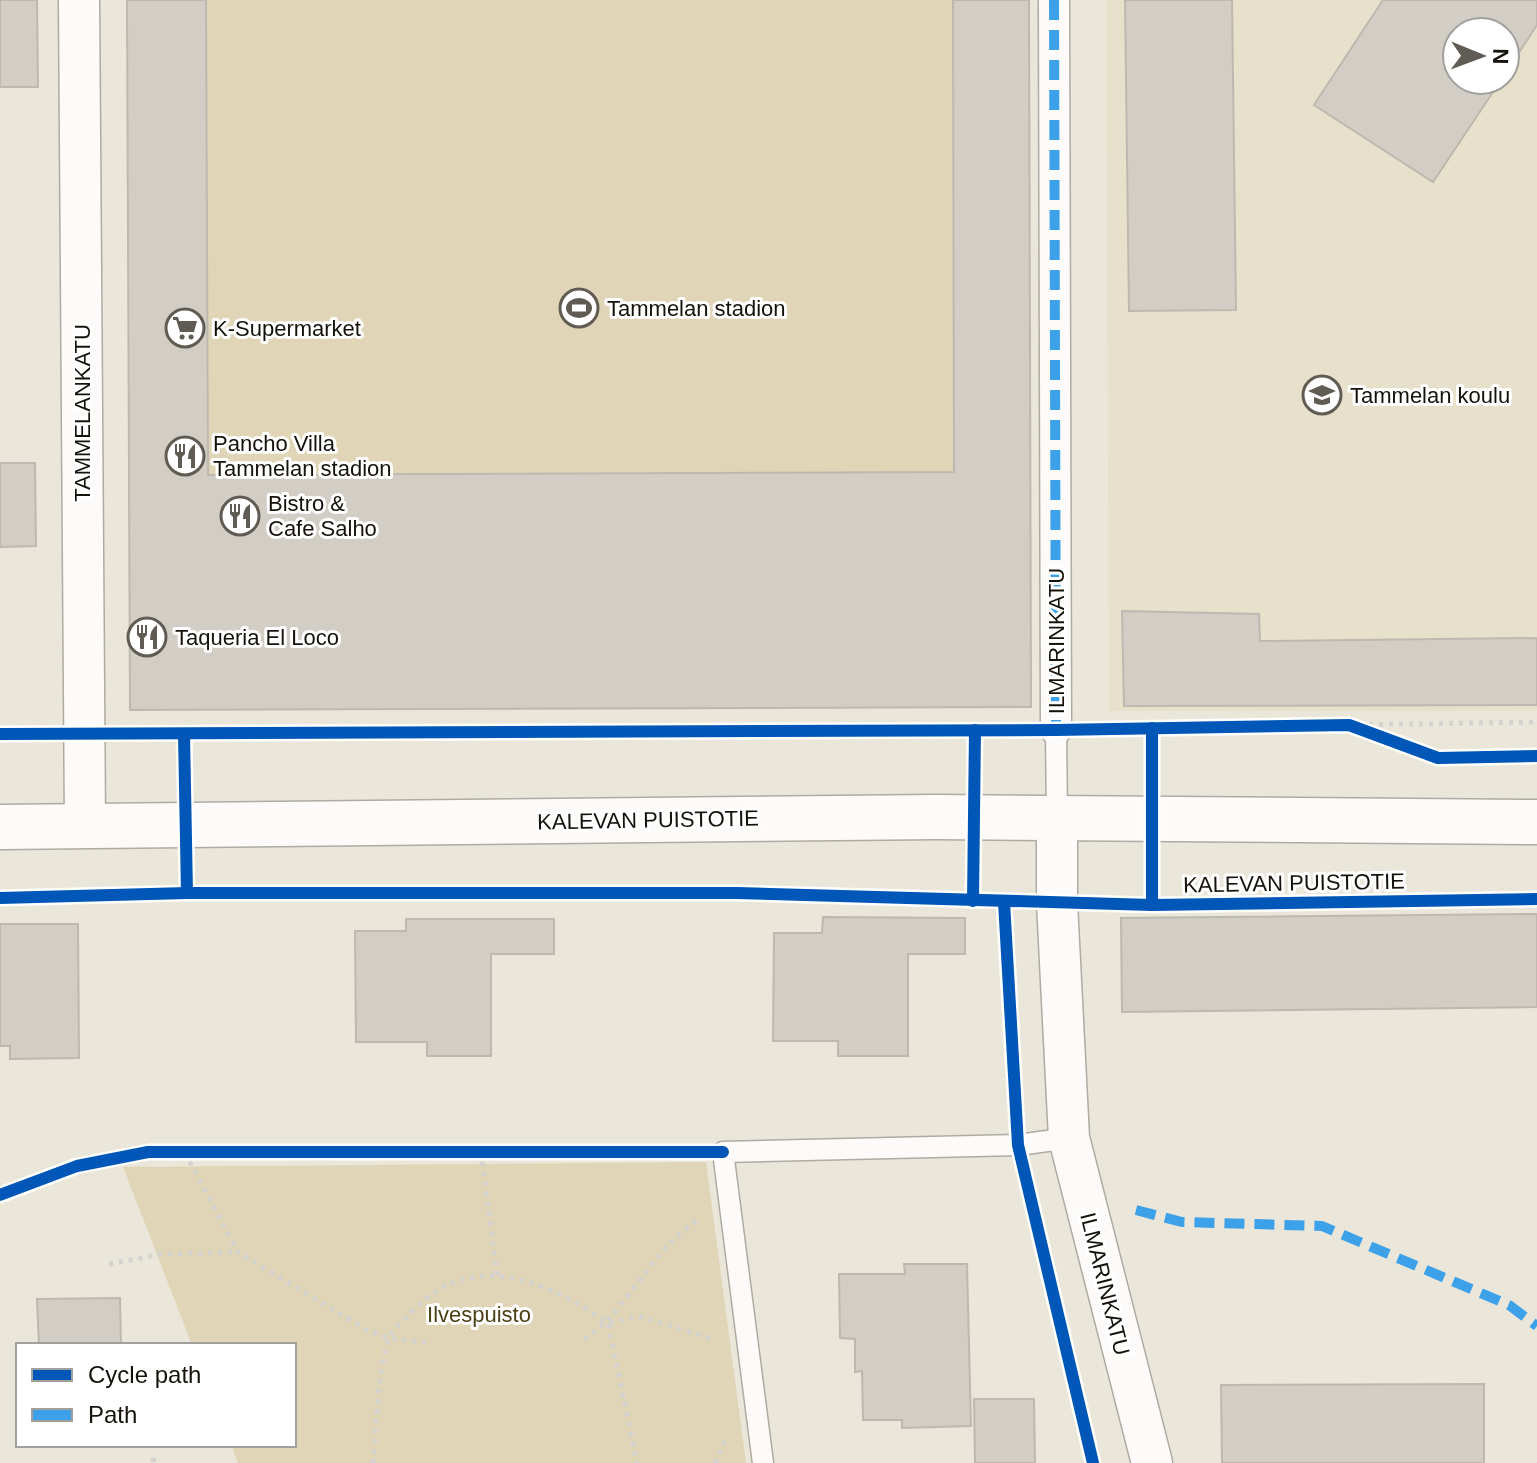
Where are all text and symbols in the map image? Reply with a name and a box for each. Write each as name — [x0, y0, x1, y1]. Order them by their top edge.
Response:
north arrow — [1441, 16, 1521, 96]
text: N — [1488, 48, 1513, 65]
sports icon: Tammelan stadion — [558, 287, 600, 329]
place label: Tammelan stadion — [607, 296, 786, 321]
supermarket icon: K-Supermarket — [164, 307, 206, 349]
place label: K-Supermarket — [213, 316, 361, 341]
street label: TAMMELANKATU — [70, 324, 95, 502]
school or university icon: Tammelan koulu — [1301, 374, 1343, 416]
place label: Tammelan koulu — [1350, 383, 1510, 408]
place label: Pancho Villa Tammelan stadion — [213, 431, 392, 481]
restaurant icon: Pancho Villa Tammelan stadion — [164, 435, 206, 477]
place label: Bistro & Cafe Salho — [268, 491, 377, 541]
restaurant icon: Bistro & Cafe Salho — [219, 495, 261, 537]
street label: ILMARINKATU — [1044, 568, 1069, 714]
restaurant icon: Taqueria El Loco — [126, 616, 168, 658]
place label: Taqueria El Loco — [175, 625, 339, 650]
street label: KALEVAN PUISTOTIE — [537, 806, 759, 834]
street label: KALEVAN PUISTOTIE — [1183, 869, 1405, 897]
street label: ILMARINKATU — [1075, 1210, 1135, 1358]
park label: Ilvespuisto — [427, 1302, 531, 1327]
legend — [16, 1343, 296, 1447]
text: Cycle path — [88, 1361, 201, 1388]
text: Path — [88, 1401, 137, 1428]

